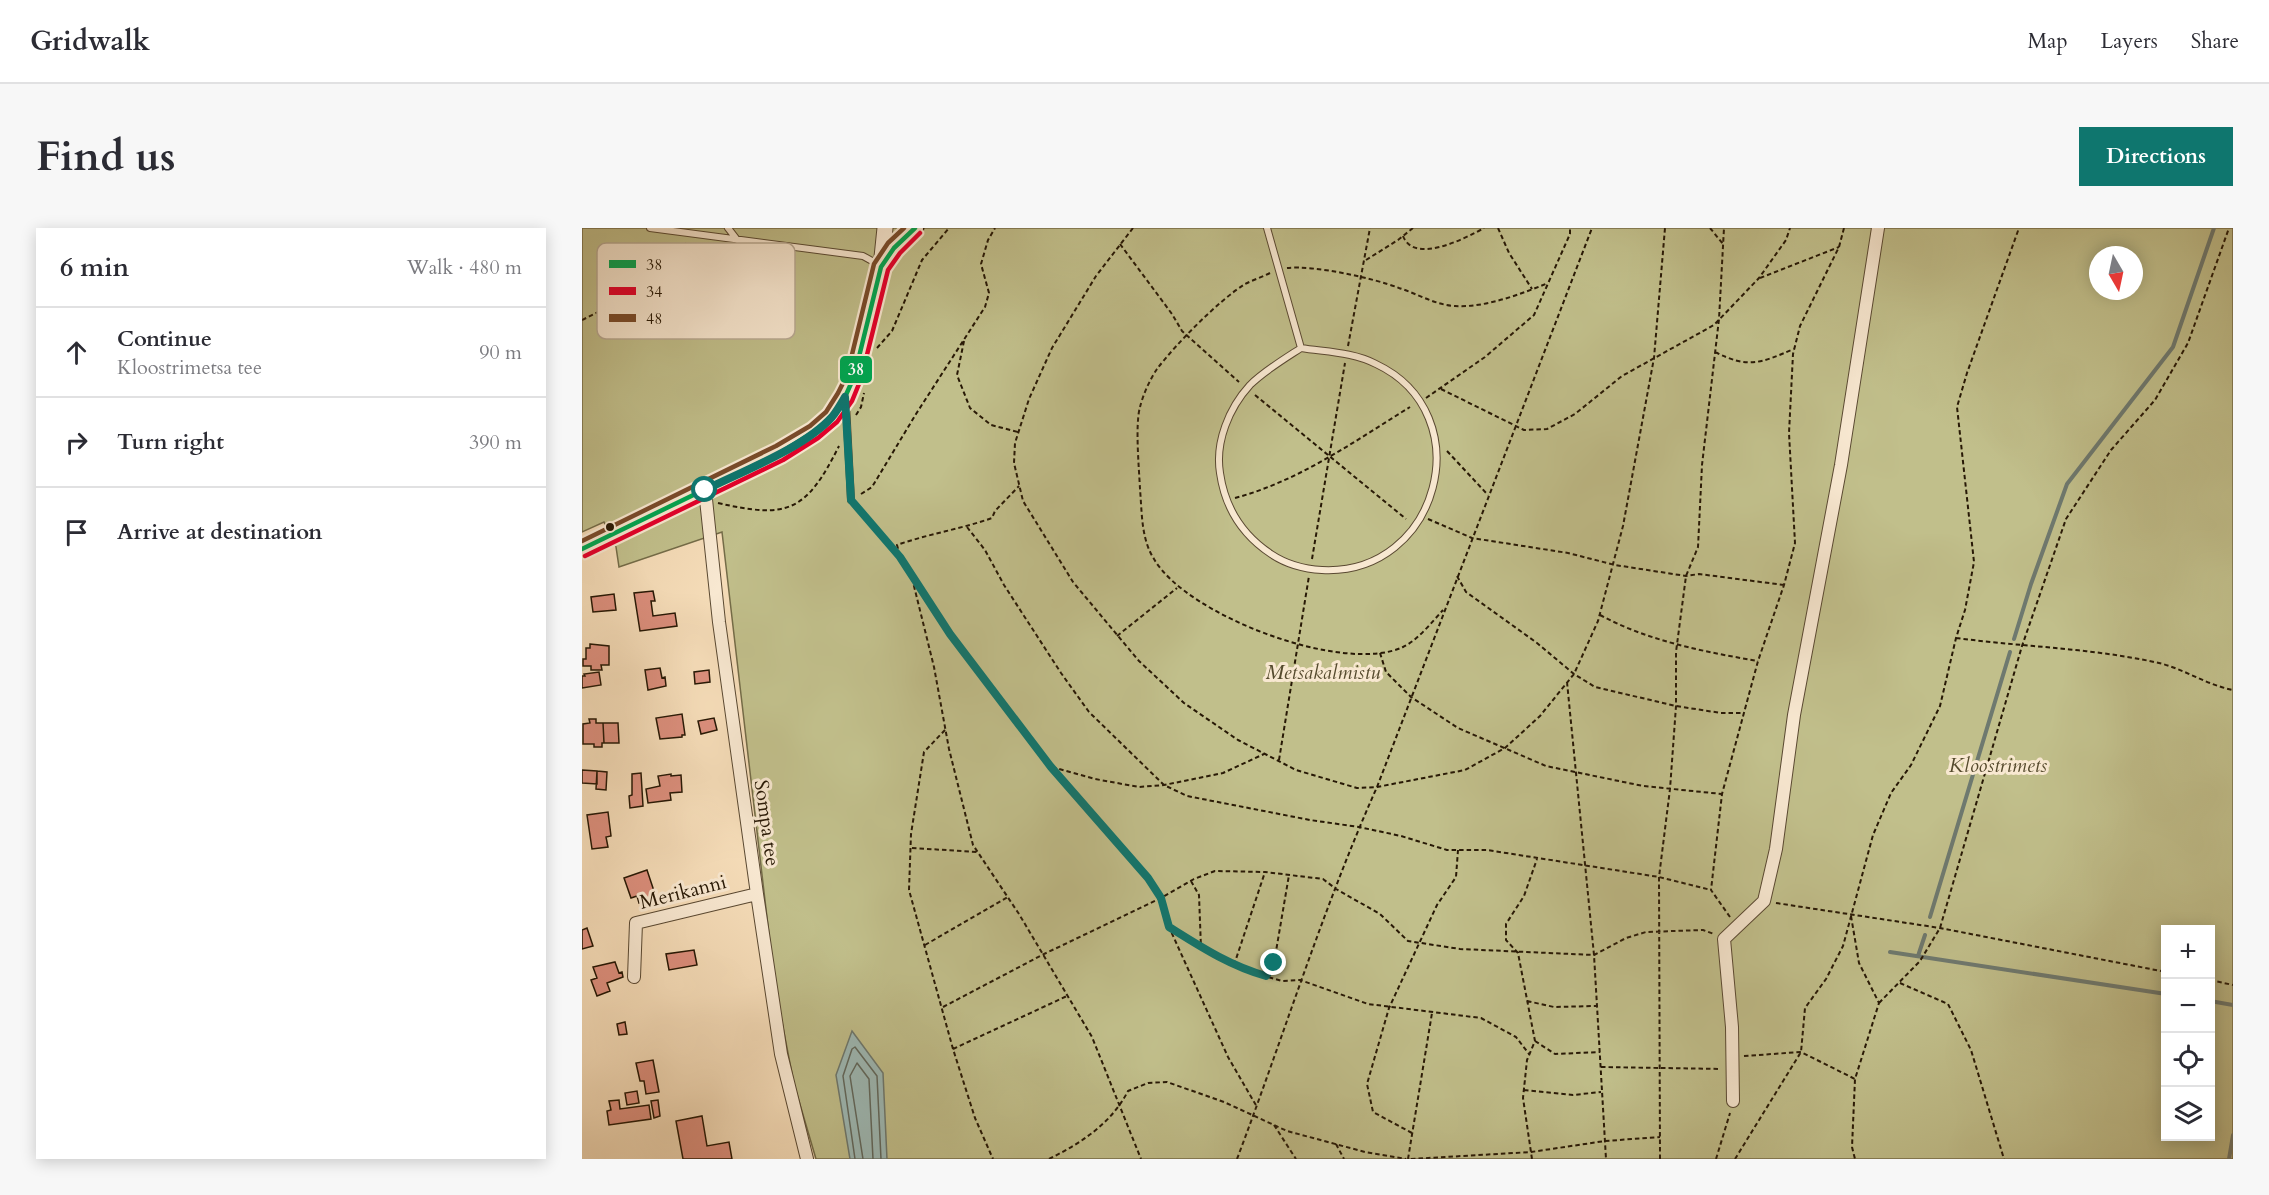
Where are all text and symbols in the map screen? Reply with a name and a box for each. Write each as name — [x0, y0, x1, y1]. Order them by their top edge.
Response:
text: Gridwalk — [30, 22, 150, 60]
text: Map — [2028, 27, 2068, 56]
text: Layers — [2101, 27, 2158, 56]
text: Share — [2191, 27, 2239, 56]
button: Directions — [2079, 127, 2233, 186]
text: Find us — [36, 128, 176, 185]
legend — [597, 243, 795, 339]
north arrow — [2089, 246, 2143, 300]
text: 6 min — [60, 250, 129, 285]
text: Walk · 480 m — [407, 254, 522, 281]
text: 38 — [646, 254, 662, 276]
text: 34 — [646, 281, 662, 303]
text: 48 — [646, 308, 662, 330]
text: Continue — [117, 324, 212, 354]
icon: ahead — [60, 336, 93, 369]
text: 90 m — [479, 339, 522, 366]
text: Kloostrimetsa tee — [117, 354, 262, 381]
line badge: 38 — [839, 355, 873, 384]
text: 38 — [848, 359, 864, 381]
icon: right — [60, 426, 93, 459]
text: Turn right — [117, 427, 224, 457]
text: 390 m — [469, 429, 522, 456]
route start — [691, 476, 717, 502]
icon: arrive — [60, 516, 93, 549]
text: Arrive at destination — [117, 517, 322, 547]
unlabelled marker — [604, 521, 616, 533]
park label: Metsakalmistu — [1265, 659, 1381, 686]
park label: Kloostrimets — [1949, 752, 2047, 779]
street label: Sompa tee — [748, 778, 786, 868]
street label: Merikanni — [637, 868, 730, 916]
map controls — [2161, 925, 2215, 1141]
button: + — [2161, 925, 2215, 979]
route end — [1260, 949, 1286, 975]
button: − — [2161, 979, 2215, 1033]
button: locate — [2161, 1033, 2215, 1087]
button: layers — [2161, 1087, 2215, 1141]

